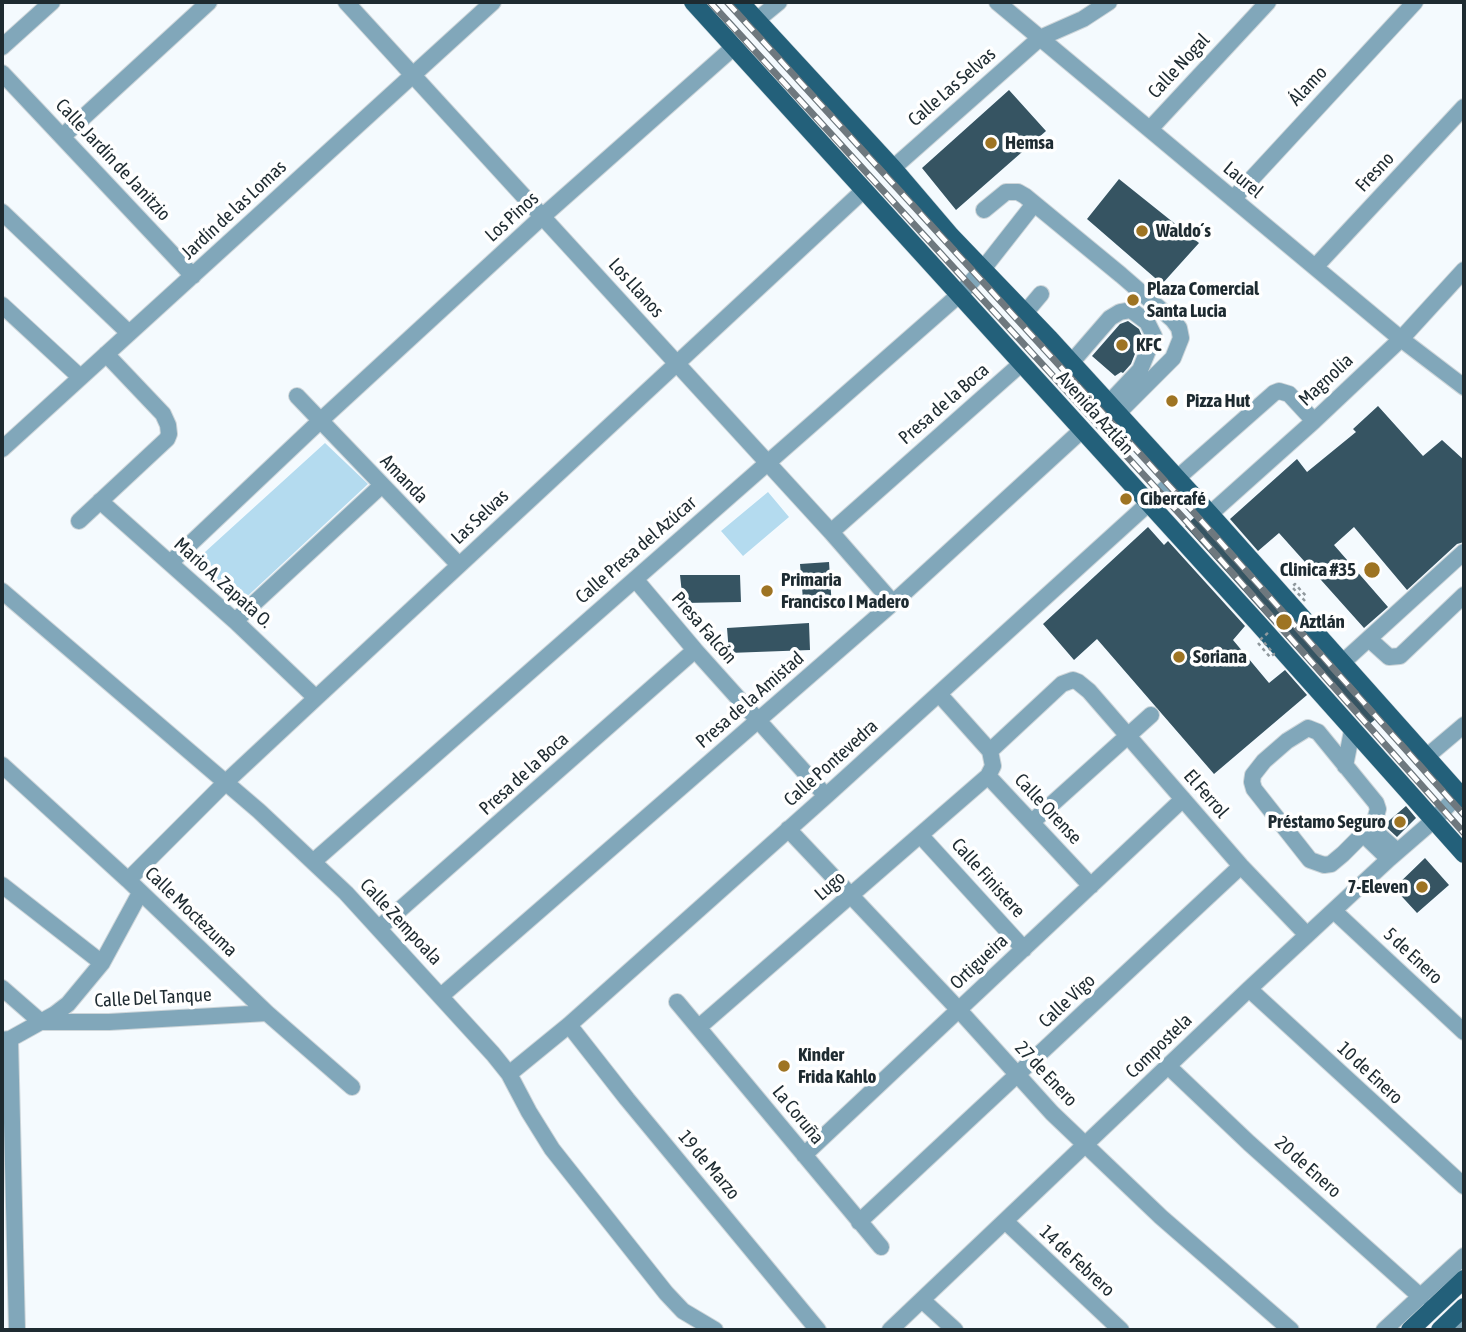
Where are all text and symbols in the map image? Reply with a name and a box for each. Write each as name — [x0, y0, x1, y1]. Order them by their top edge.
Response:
street label: Calle Nogal — [1143, 29, 1215, 103]
street label: Calle Las Selvas — [904, 43, 1000, 131]
street label: Álamo — [1284, 61, 1332, 111]
street label: Calle Jardín de Janitzio — [51, 94, 175, 226]
place label: Hemsa — [1005, 132, 1054, 154]
marker: Hemsa — [983, 135, 999, 151]
street label: Fresno — [1351, 147, 1399, 197]
street label: Jardín de las Lomas — [177, 156, 291, 264]
street label: Laurel — [1219, 157, 1267, 203]
street label: Los Pinos — [481, 187, 543, 247]
place label: Waldo´s — [1156, 220, 1211, 242]
marker: Waldo´s — [1134, 223, 1150, 239]
street label: Los Llanos — [604, 254, 668, 322]
place label: Plaza Comercial Santa Lucia — [1147, 278, 1259, 322]
marker: Plaza Comercial Santa Lucia — [1125, 292, 1141, 308]
place label: KFC — [1136, 334, 1162, 356]
marker: KFC — [1114, 337, 1130, 353]
street label: Magnolia — [1294, 349, 1358, 411]
street label: Presa de la Boca — [894, 359, 994, 449]
street label: Avenida Aztlán — [1052, 367, 1138, 459]
place label: Pizza Hut — [1186, 390, 1250, 412]
marker: Pizza Hut — [1164, 393, 1180, 409]
street label: Amanda — [375, 450, 433, 508]
street label: Las Selvas — [447, 485, 513, 549]
place label: Cibercafé — [1140, 488, 1206, 510]
street label: Calle Presa del Azúcar — [571, 491, 701, 609]
marker: Cibercafé — [1118, 491, 1134, 507]
street label: Mario A. Zapata O. — [169, 533, 277, 633]
place label: Clinica #35 — [1280, 559, 1356, 581]
marker: Clinica #35 — [1362, 560, 1382, 580]
place label: Primaria Francisco I Madero — [781, 569, 909, 613]
marker: Primaria Francisco I Madero — [759, 583, 775, 599]
street label: Presa Falcón — [667, 587, 741, 669]
place label: Aztlán — [1300, 611, 1345, 633]
marker: Aztlán — [1274, 612, 1294, 632]
place label: Soriana — [1193, 646, 1247, 668]
street label: Presa de la Amistad — [691, 647, 809, 753]
marker: Soriana — [1171, 649, 1187, 665]
street label: Calle Pontevedra — [779, 715, 883, 811]
street label: Presa de la Boca — [475, 728, 573, 820]
street label: El Ferrol — [1179, 765, 1233, 823]
street label: Calle Orense — [1010, 769, 1086, 849]
place label: Préstamo Seguro — [1268, 811, 1386, 833]
marker: Préstamo Seguro — [1392, 814, 1408, 830]
street label: Calle Finistere — [946, 834, 1030, 922]
street label: Calle Moctezuma — [140, 862, 242, 962]
street label: Lugo — [810, 866, 850, 906]
street label: Calle Zempoala — [355, 874, 447, 970]
place label: 7-Eleven — [1347, 876, 1408, 898]
marker: 7-Eleven — [1414, 879, 1430, 895]
street label: 5 de Enero — [1379, 923, 1447, 989]
street label: Ortigueira — [945, 930, 1013, 994]
street label: Calle Vigo — [1034, 969, 1100, 1033]
street label: Calle Del Tanque — [94, 984, 212, 1012]
street label: Compostela — [1121, 1009, 1197, 1083]
street label: 27 de Enero — [1010, 1037, 1082, 1111]
street label: 10 de Enero — [1333, 1037, 1407, 1109]
place label: Kinder Frida Kahlo — [798, 1044, 876, 1088]
marker: Kinder Frida Kahlo — [776, 1058, 792, 1074]
street label: La Coruña — [767, 1081, 829, 1149]
street label: 19 de Marzo — [673, 1126, 745, 1204]
street label: 20 de Enero — [1270, 1131, 1346, 1203]
street label: 14 de Febrero — [1035, 1220, 1119, 1302]

